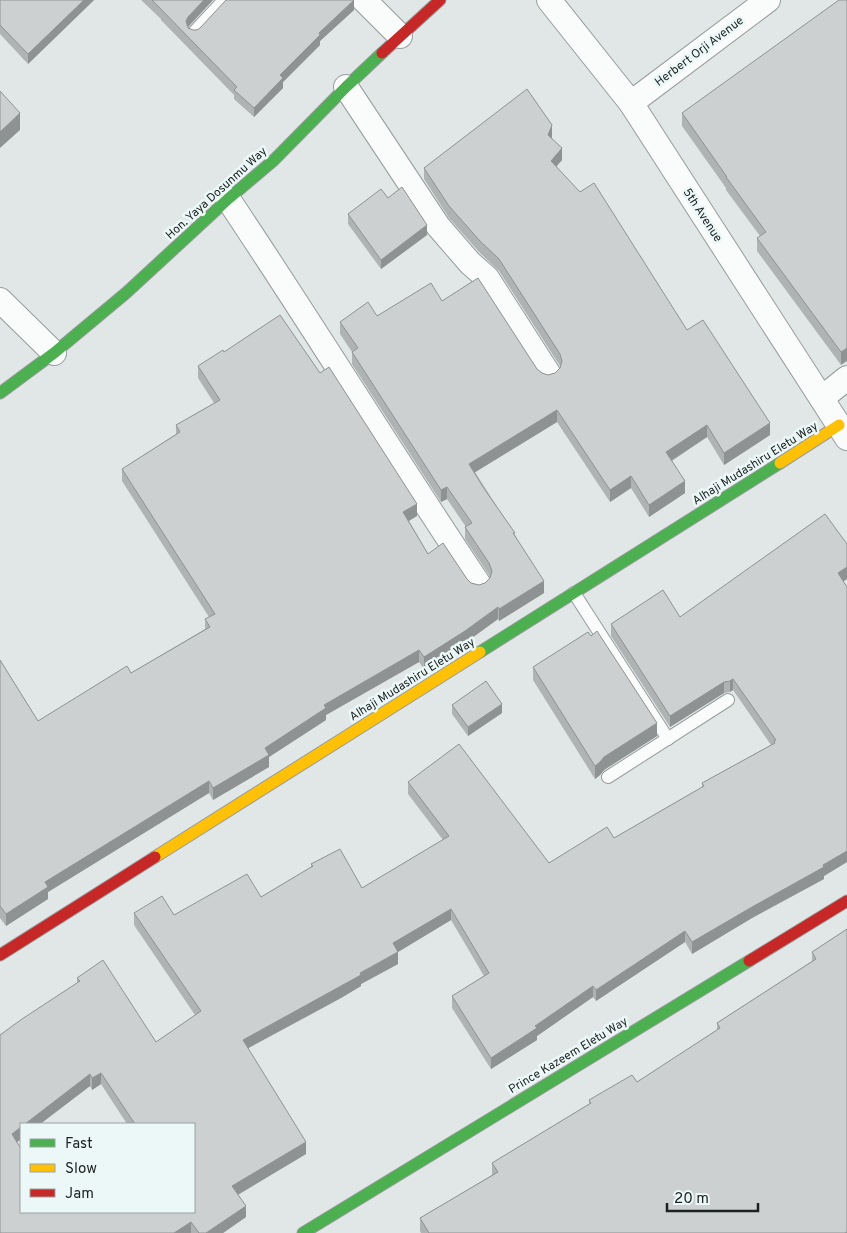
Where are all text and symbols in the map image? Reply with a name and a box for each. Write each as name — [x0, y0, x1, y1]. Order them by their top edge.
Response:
street label: Herbert Orji Avenue — [652, 13, 747, 90]
street label: Hon. Yaya Dosunmu Way — [163, 144, 271, 244]
street label: 5th Avenue — [679, 186, 725, 245]
street label: Alhaji Mudashiru Eletu Way — [690, 419, 821, 509]
street label: Alhaji Mudashiru Eletu Way — [347, 635, 478, 725]
street label: Prince Kazeem Eletu Way — [506, 1014, 631, 1098]
legend — [20, 1123, 195, 1213]
text: Fast — [65, 1135, 93, 1154]
text: Slow — [65, 1160, 97, 1179]
scale bar — [667, 1180, 758, 1212]
text: Jam — [65, 1185, 94, 1204]
text: 20 m — [674, 1190, 709, 1209]

